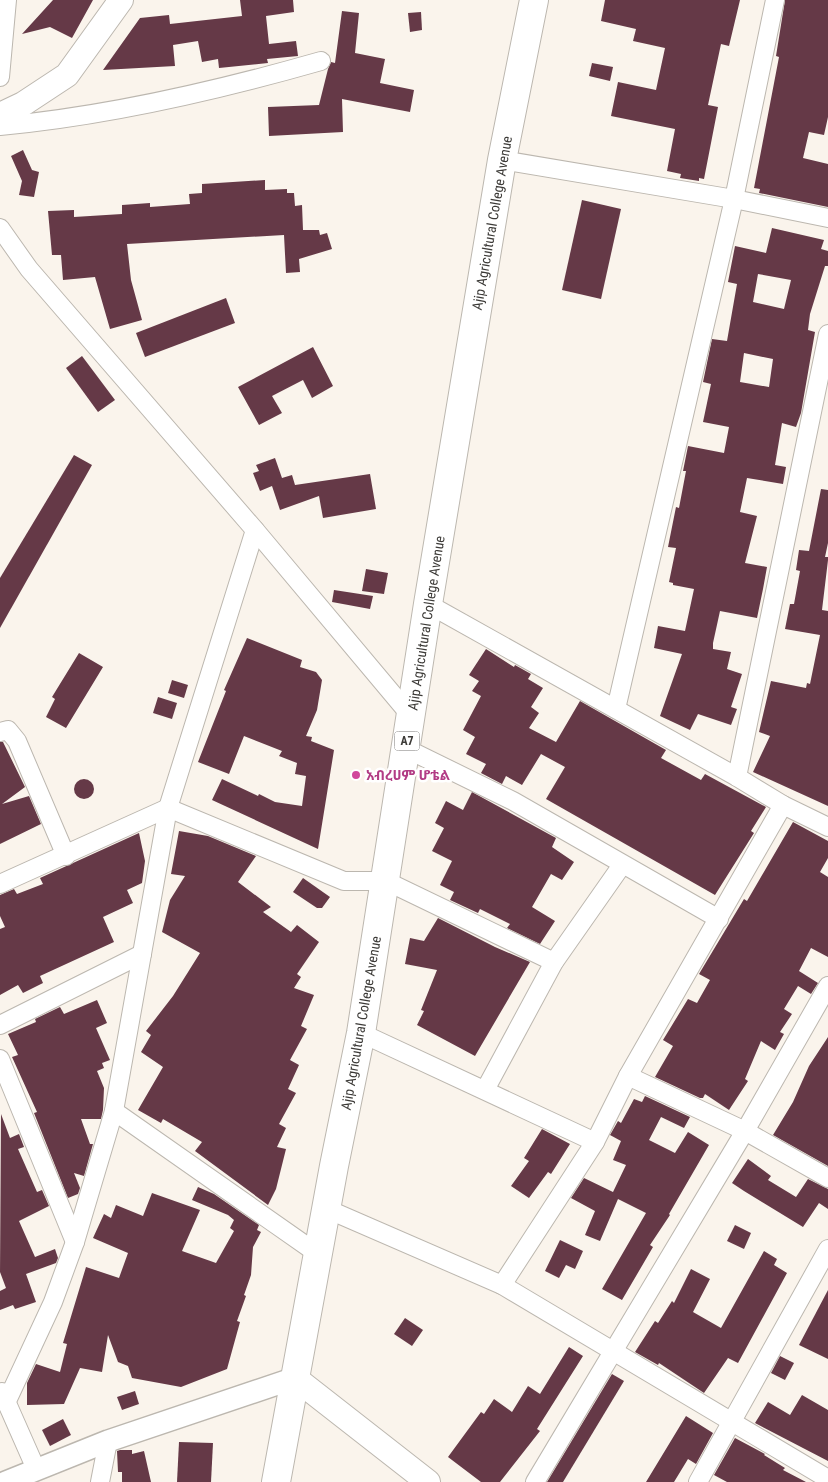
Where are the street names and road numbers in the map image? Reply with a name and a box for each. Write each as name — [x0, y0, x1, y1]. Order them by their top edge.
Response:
street label: Ajip Agricultural College Avenue — [469, 134, 515, 311]
street label: Ajip Agricultural College Avenue — [404, 534, 448, 711]
road number: A7 — [394, 731, 420, 750]
street label: Ajip Agricultural College Avenue — [338, 934, 384, 1111]

